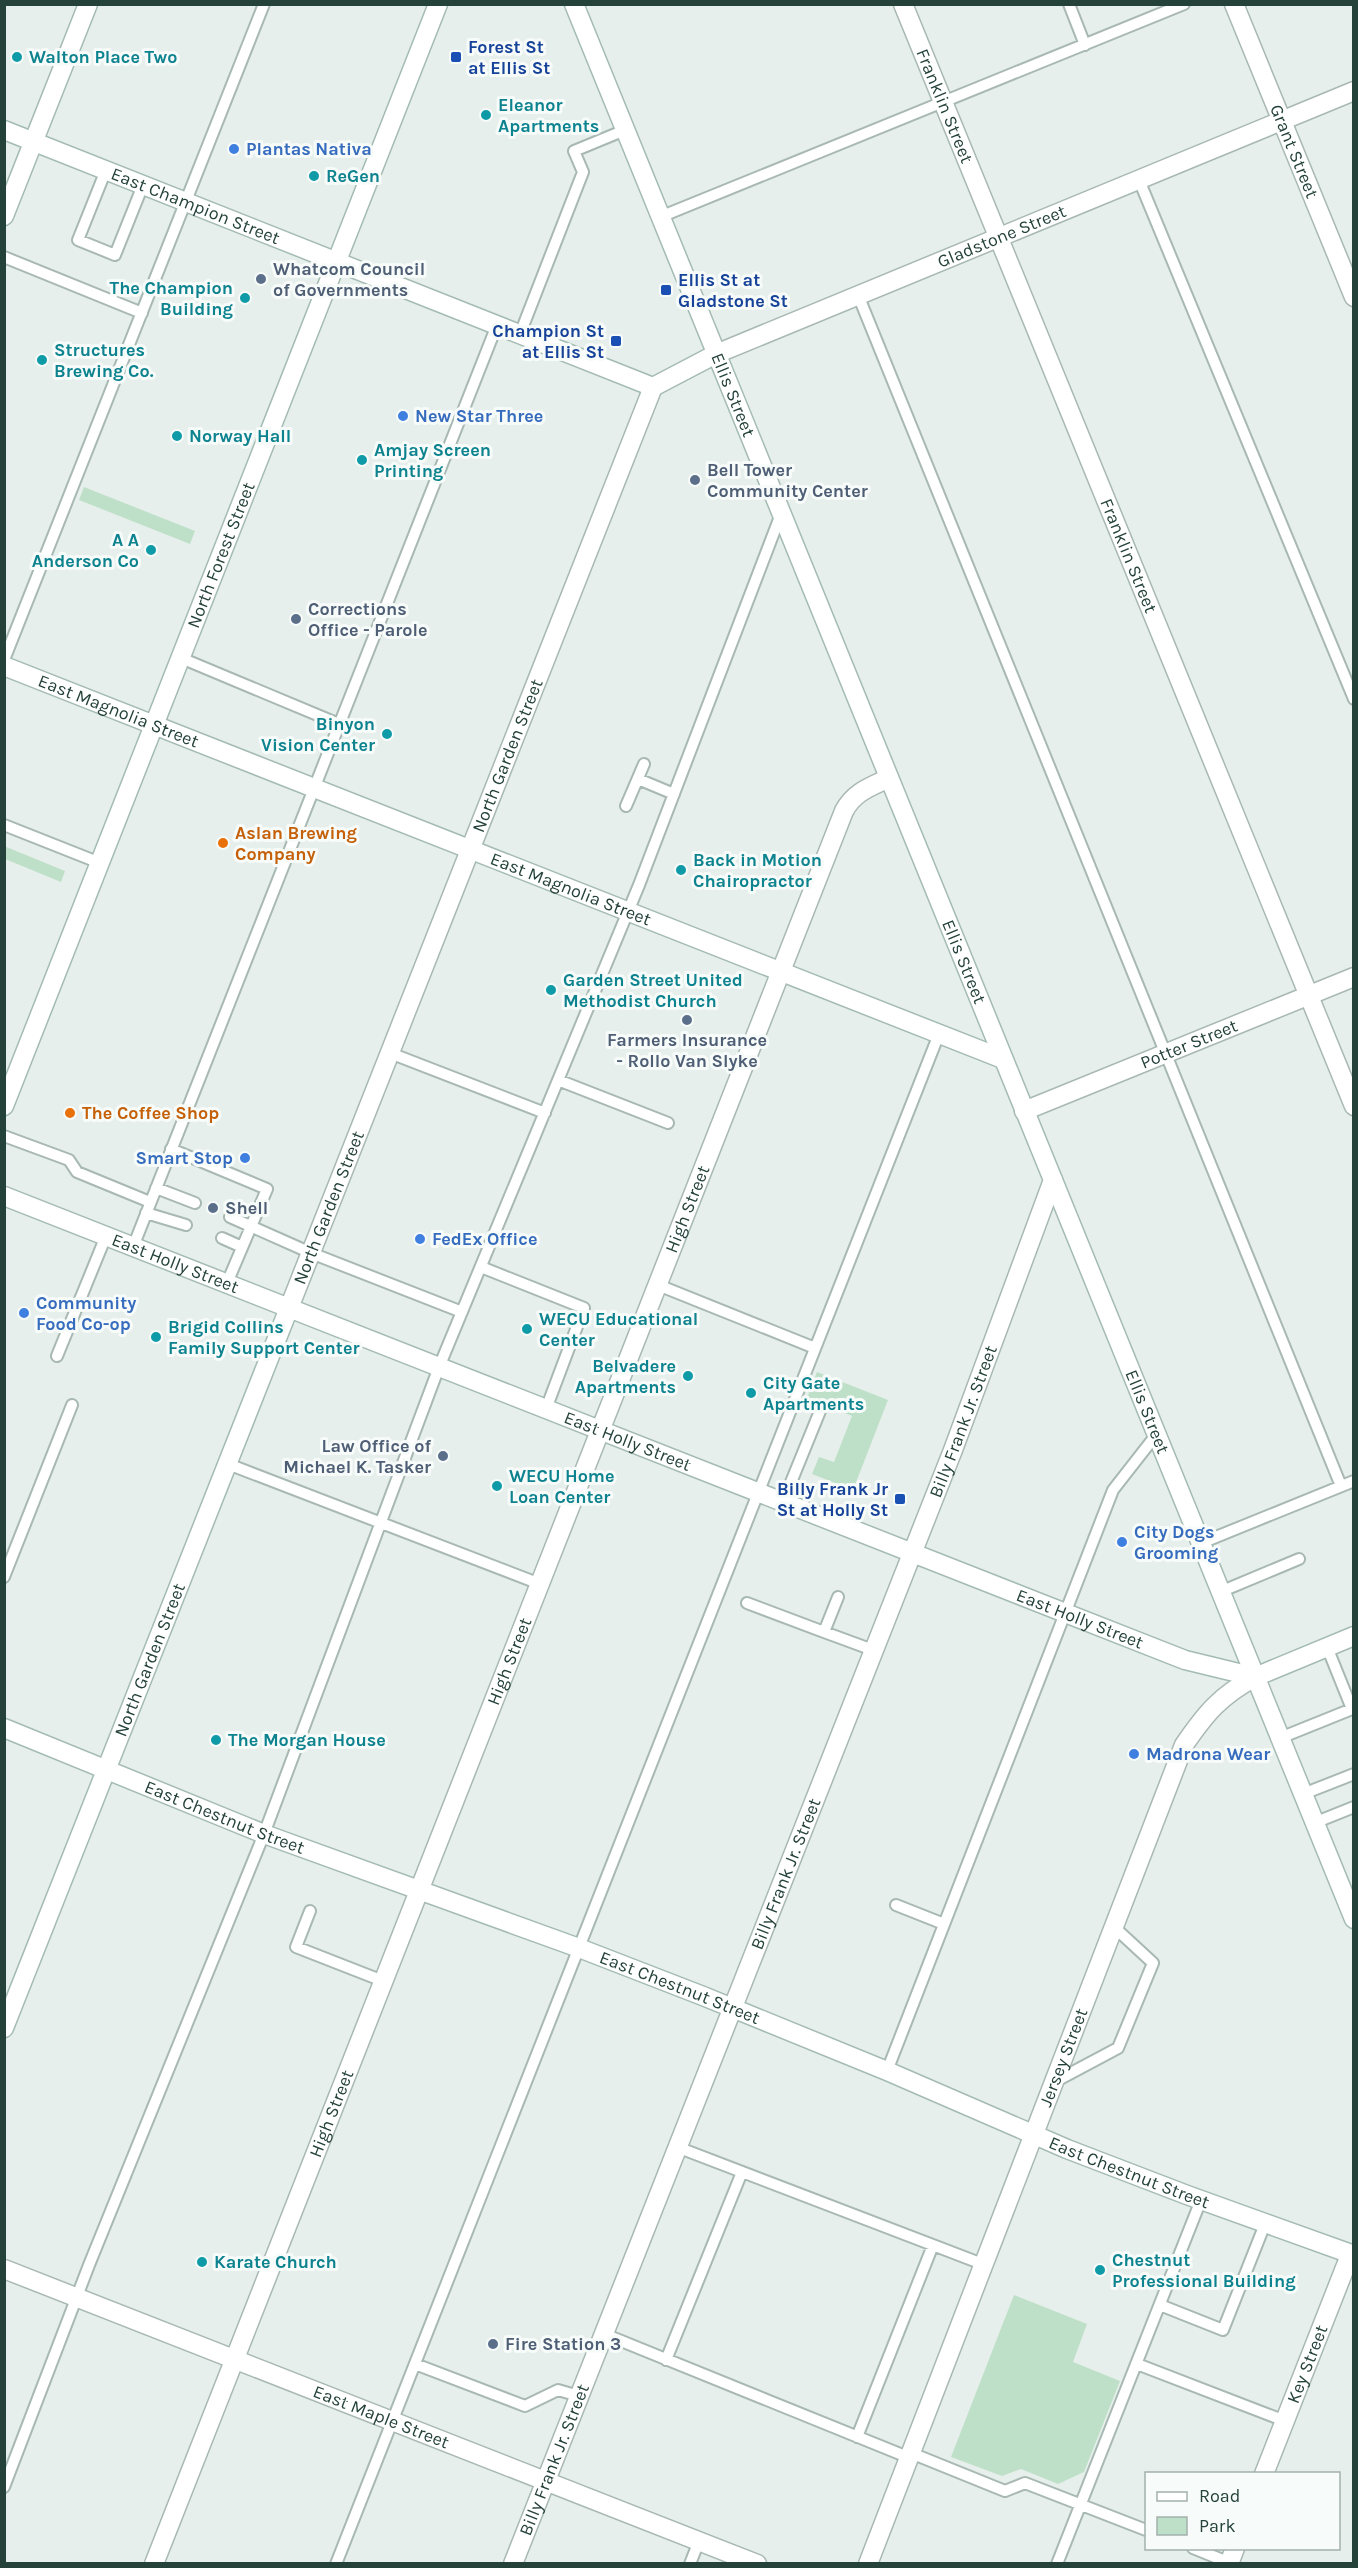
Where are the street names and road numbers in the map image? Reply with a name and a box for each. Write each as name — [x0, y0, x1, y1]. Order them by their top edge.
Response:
street label: Franklin Street — [911, 45, 978, 167]
street label: Grant Street — [1265, 101, 1323, 202]
street label: East Champion Street — [108, 163, 283, 249]
street label: Gladstone Street — [934, 200, 1069, 273]
street label: Ellis Street — [706, 350, 760, 440]
street label: North Forest Street — [182, 479, 260, 631]
street label: Franklin Street — [1095, 495, 1162, 616]
street label: East Magnolia Street — [35, 670, 202, 753]
street label: North Garden Street — [467, 675, 548, 836]
street label: East Magnolia Street — [487, 847, 654, 931]
street label: Ellis Street — [937, 916, 991, 1007]
street label: Potter Street — [1137, 1014, 1241, 1074]
street label: North Garden Street — [288, 1127, 369, 1287]
street label: High Street — [660, 1162, 714, 1256]
street label: East Holly Street — [109, 1228, 242, 1298]
street label: Billy Frank Jr. Street — [924, 1342, 1002, 1501]
street label: Ellis Street — [1120, 1366, 1174, 1457]
street label: East Holly Street — [561, 1406, 695, 1476]
street label: North Garden Street — [109, 1580, 190, 1740]
street label: East Holly Street — [1013, 1584, 1147, 1654]
street label: High Street — [482, 1614, 536, 1708]
street label: East Chestnut Street — [141, 1776, 308, 1859]
street label: Billy Frank Jr. Street — [746, 1795, 826, 1953]
street label: East Chestnut Street — [597, 1946, 763, 2029]
street label: Jersey Street — [1035, 2005, 1093, 2110]
street label: High Street — [304, 2066, 358, 2161]
street label: East Chestnut Street — [1045, 2131, 1213, 2213]
street label: Key Street — [1282, 2322, 1332, 2407]
street label: East Maple Street — [310, 2380, 453, 2453]
street label: Billy Frank Jr. Street — [514, 2381, 594, 2539]

